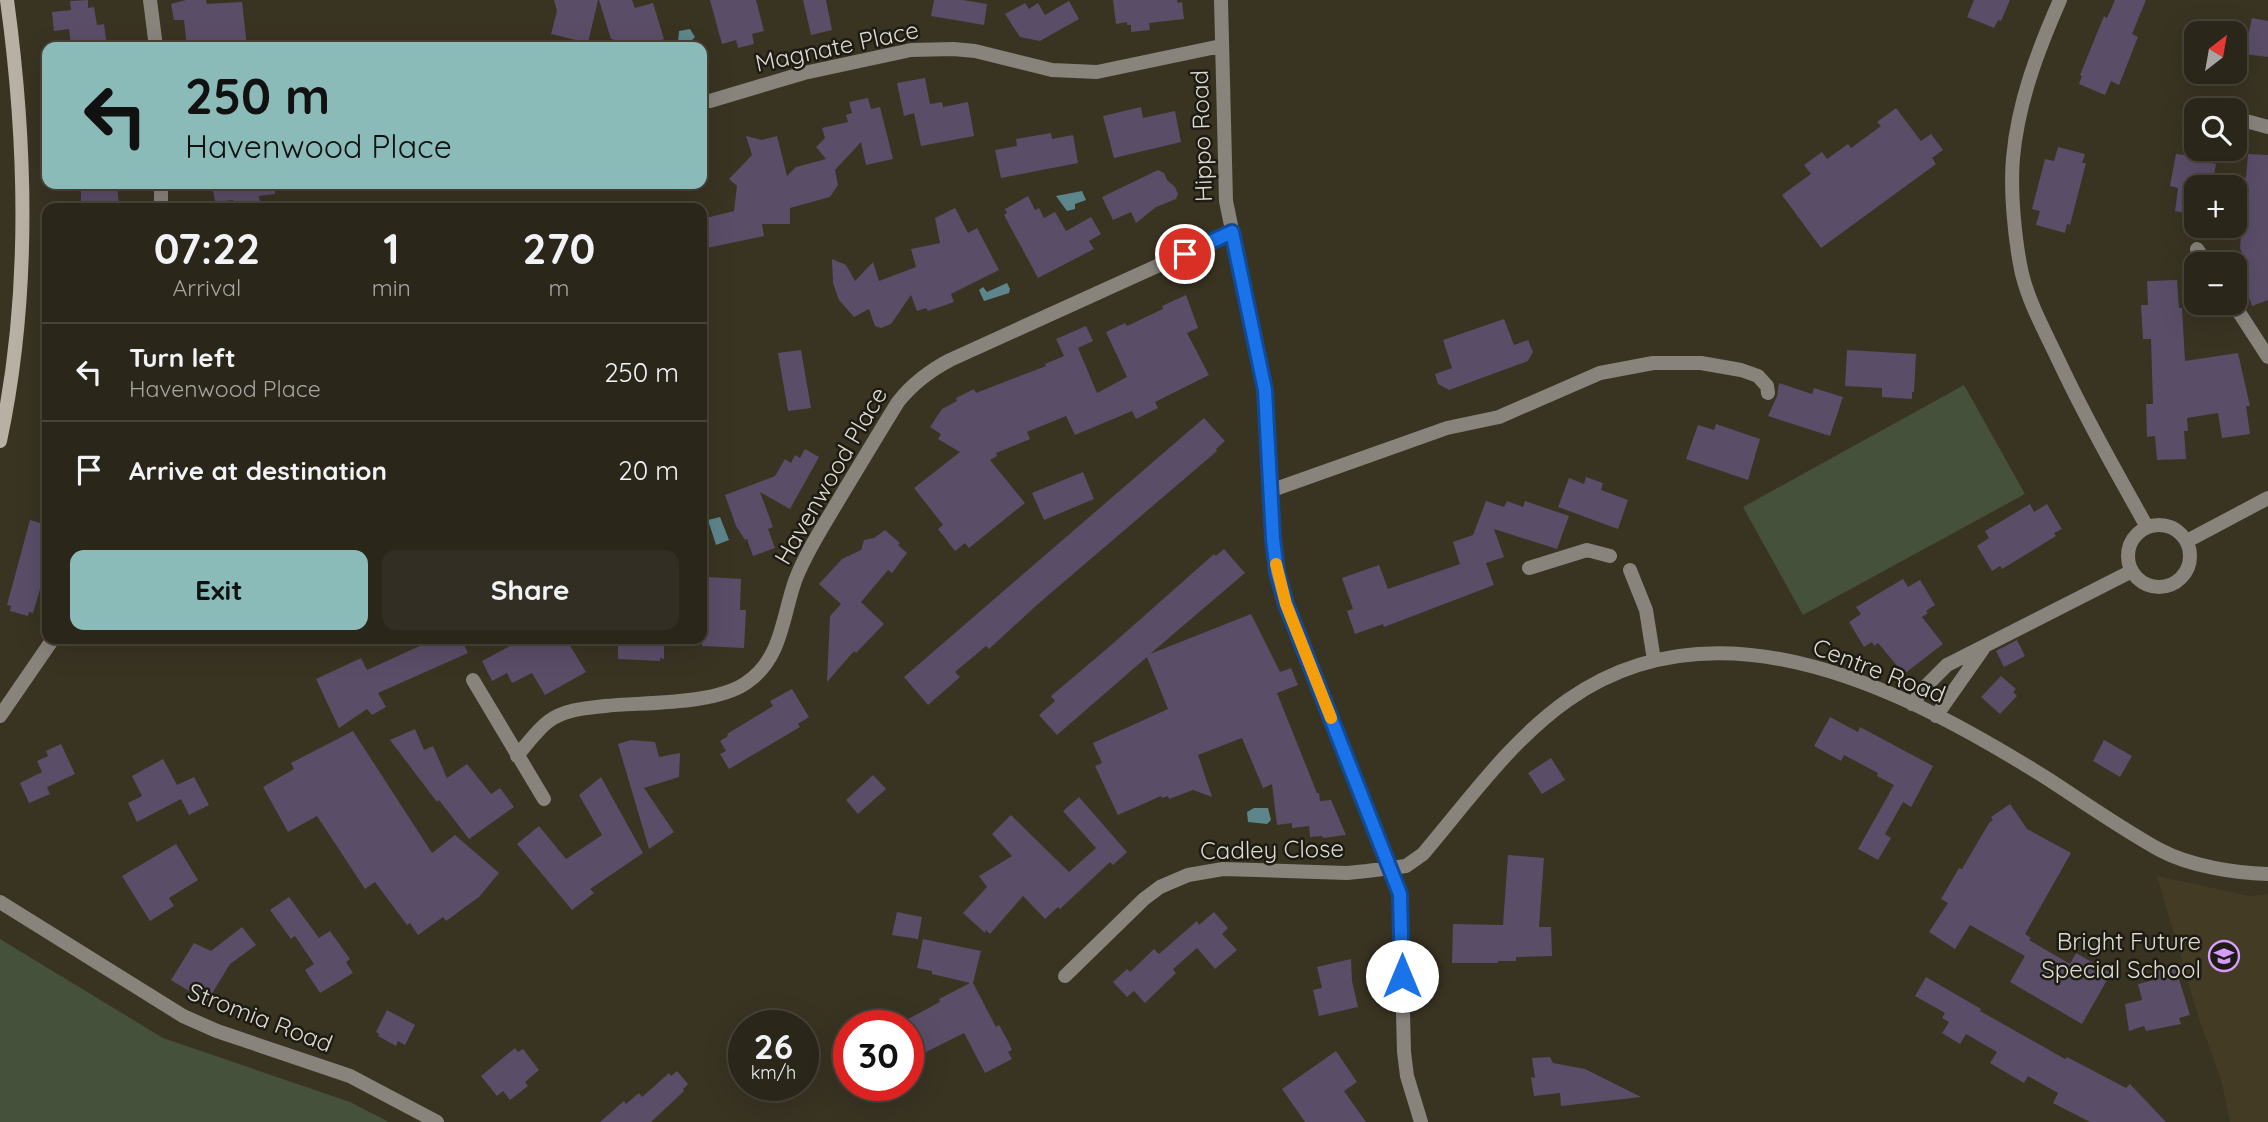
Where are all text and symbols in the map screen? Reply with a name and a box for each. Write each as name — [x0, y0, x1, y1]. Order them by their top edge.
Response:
street label: Magnate Place — [752, 14, 921, 78]
north arrow — [2184, 21, 2247, 84]
map controls — [2184, 21, 2247, 315]
text: 250 m — [185, 65, 330, 126]
street label: Hippo Road — [1184, 69, 1218, 203]
icon: left — [70, 70, 161, 161]
button: search — [2184, 98, 2247, 161]
text: Havenwood Place — [185, 126, 452, 166]
button: + — [2184, 175, 2247, 238]
text: 07:22 — [154, 222, 260, 275]
text: 1 — [383, 222, 399, 275]
text: 270 — [523, 222, 595, 275]
pin — [1155, 224, 1215, 284]
icon: arrive — [1166, 235, 1204, 273]
button: − — [2184, 252, 2247, 315]
text: Arrival — [172, 273, 241, 302]
text: min — [372, 273, 411, 302]
text: m — [548, 273, 569, 302]
text: Turn left — [129, 341, 236, 374]
icon: left — [70, 353, 108, 391]
text: 250 m — [604, 356, 679, 389]
text: Havenwood Place — [129, 374, 321, 403]
street label: Havenwood Place — [767, 381, 893, 570]
icon: arrive — [70, 451, 108, 489]
text: Arrive at destination — [129, 454, 387, 487]
text: 20 m — [618, 454, 679, 487]
button: Exit — [70, 550, 368, 630]
button: Share — [382, 550, 679, 630]
street label: Centre Road — [1809, 631, 1950, 709]
street label: Cadley Close — [1200, 833, 1344, 865]
place label: Bright Future Special School — [2041, 926, 2201, 984]
position arrow — [1365, 939, 1439, 1013]
school or university icon: Bright Future Special School — [2207, 939, 2241, 973]
street label: Stromia Road — [184, 976, 337, 1058]
speed limit sign: 30 — [833, 1010, 924, 1101]
text: 26 — [754, 1024, 793, 1068]
text: km/h — [751, 1061, 796, 1084]

